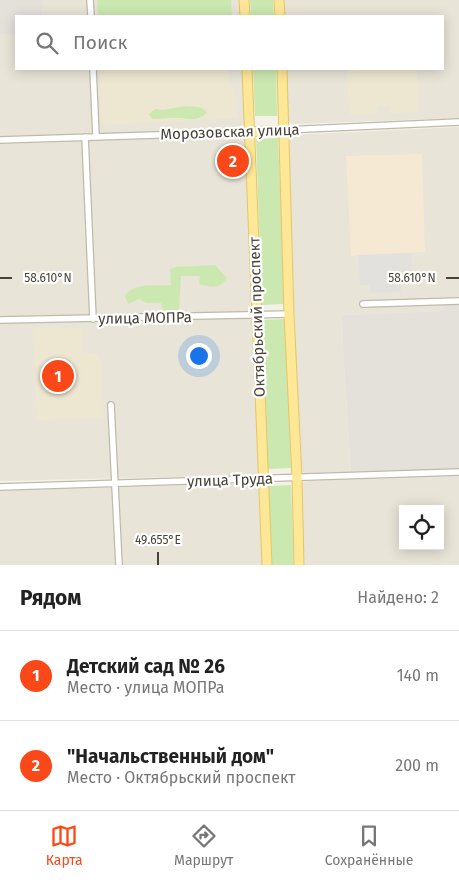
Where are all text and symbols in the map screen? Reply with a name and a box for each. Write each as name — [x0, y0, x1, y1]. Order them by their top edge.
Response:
search box — [15, 15, 444, 70]
icon: search — [33, 29, 61, 57]
text: Поиск — [73, 31, 127, 54]
street label: Морозовская улица — [160, 121, 300, 143]
pin: 2 — [217, 142, 249, 180]
street label: Октябрьский проспект — [245, 236, 269, 397]
text: 58.610°N — [24, 271, 72, 285]
text: 58.610°N — [388, 271, 436, 285]
street label: улица МОПРа — [98, 308, 192, 328]
your location — [186, 343, 212, 369]
pin: 1 — [42, 357, 74, 395]
street label: улица Труда — [187, 470, 273, 490]
map controls — [399, 505, 444, 550]
button: locate — [399, 505, 444, 550]
text: 49.655°E — [135, 533, 181, 547]
text: Рядом — [20, 585, 81, 611]
text: Найдено: 2 — [357, 588, 439, 607]
text: Детский сад № 26 — [67, 655, 225, 678]
text: 1 — [32, 666, 40, 685]
text: 140 m — [397, 666, 439, 685]
text: Место · улица МОПРа — [67, 678, 224, 697]
text: "Начальственный дом" — [67, 745, 274, 768]
text: 2 — [32, 756, 40, 775]
text: 200 m — [395, 756, 439, 775]
text: Место · Октябрьский проспект — [67, 768, 295, 787]
tab: Карта — [46, 822, 83, 869]
tab: Маршрут — [174, 822, 233, 869]
tab: Сохранённые — [325, 822, 413, 869]

